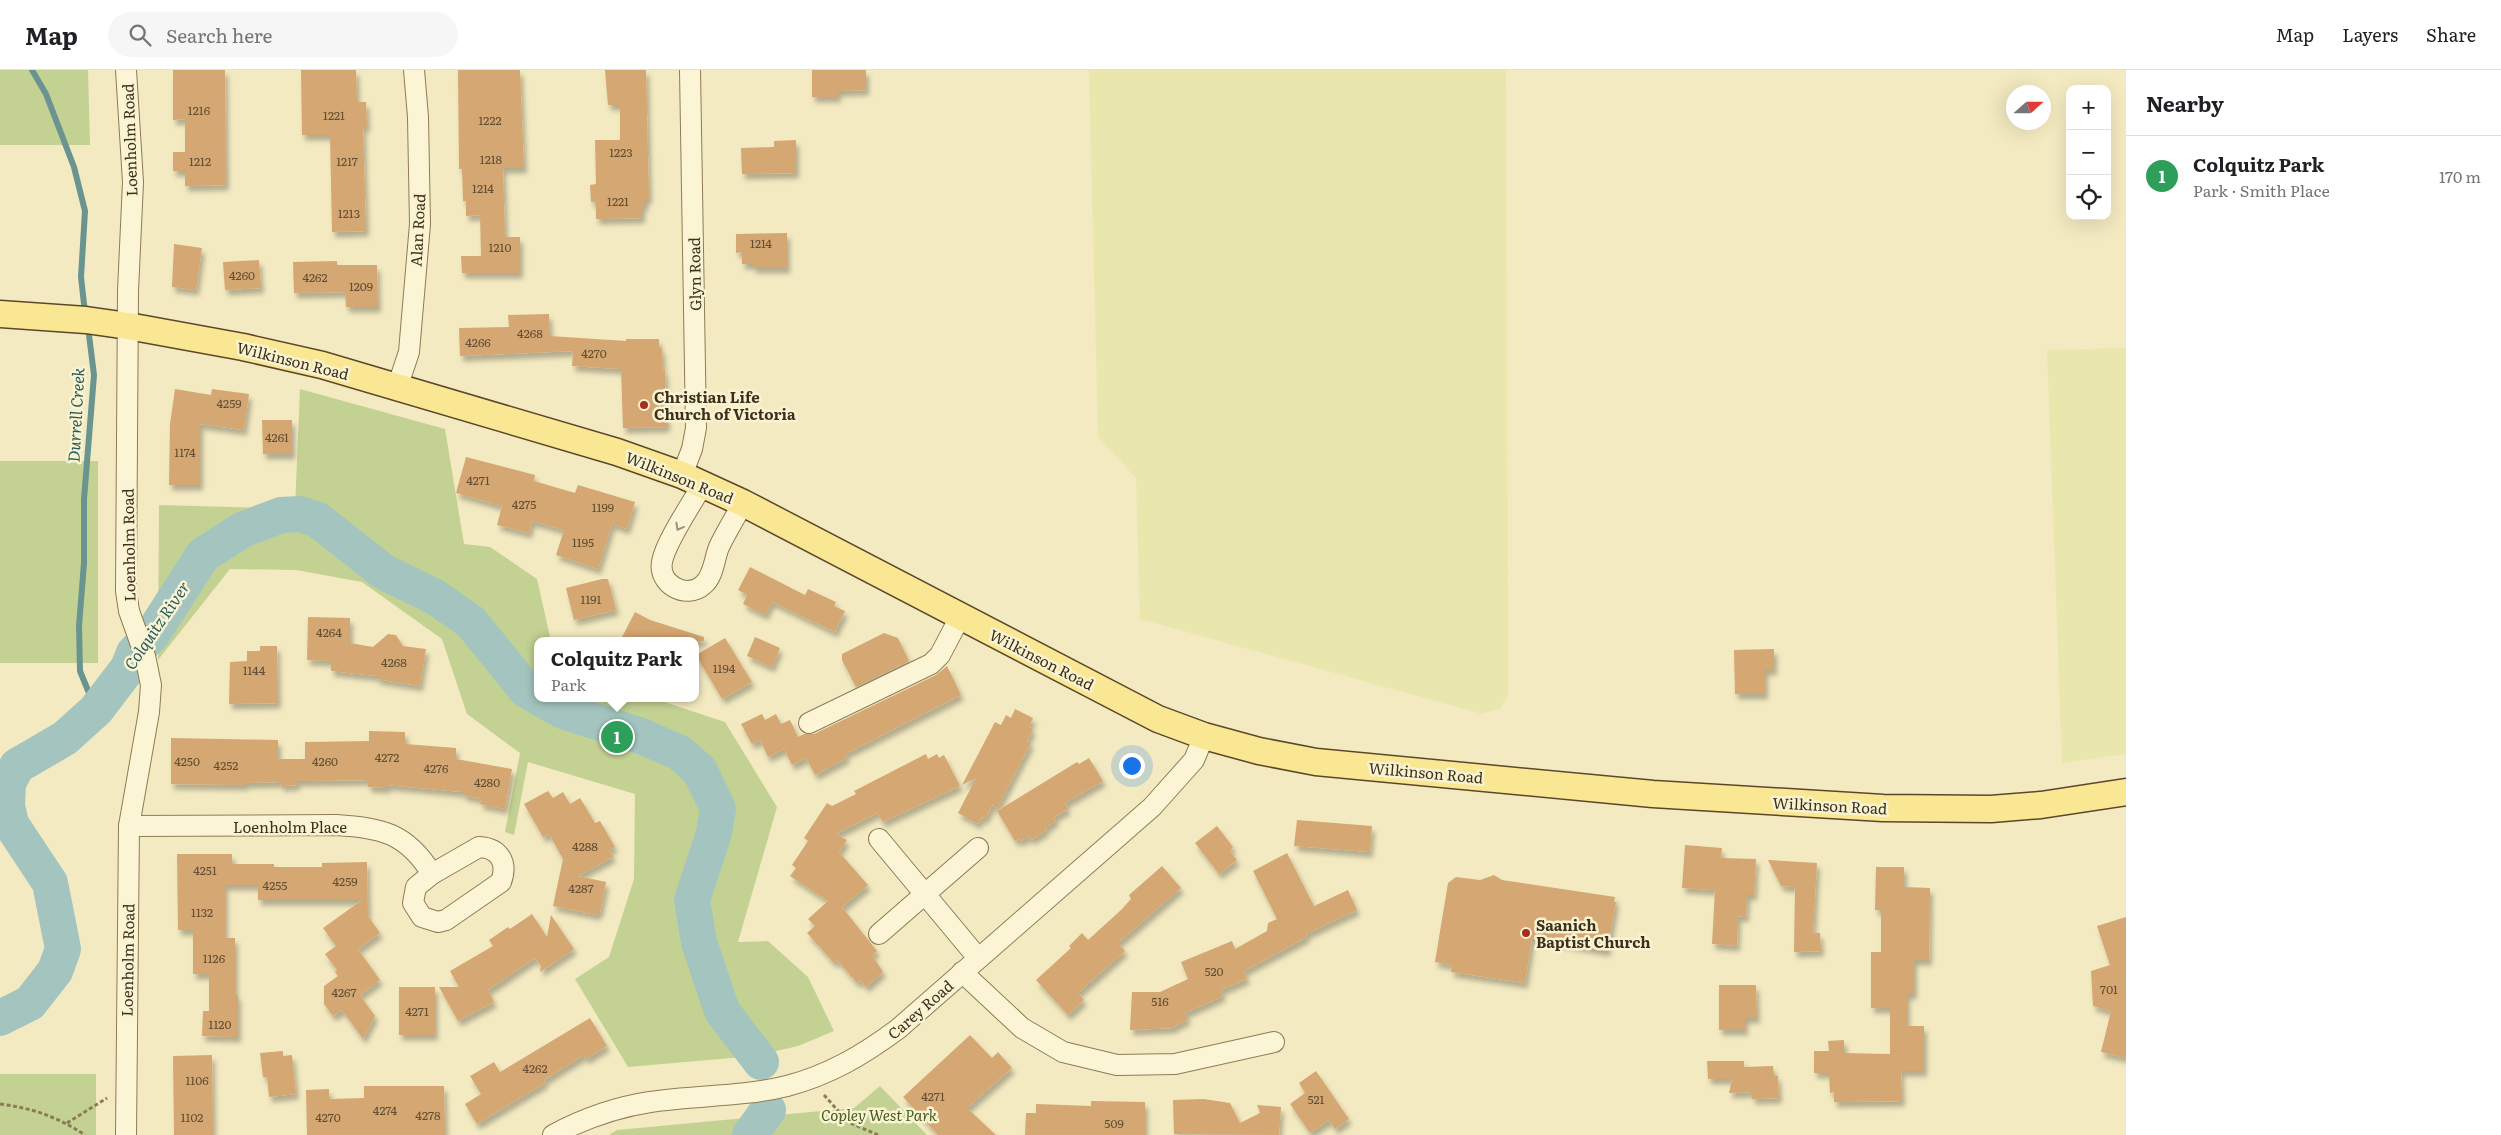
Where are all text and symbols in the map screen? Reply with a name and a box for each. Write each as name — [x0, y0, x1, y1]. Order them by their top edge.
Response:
search box — [108, 12, 458, 57]
text: Map — [25, 17, 78, 52]
icon: search — [126, 21, 154, 49]
text: Search here — [166, 21, 272, 49]
text: Map — [2276, 21, 2314, 48]
text: Layers — [2342, 21, 2398, 48]
text: Share — [2426, 21, 2476, 48]
street label: Loenholm Road — [116, 83, 142, 197]
north arrow — [2006, 85, 2051, 130]
map controls — [2066, 85, 2111, 220]
button: + — [2066, 85, 2111, 130]
text: Nearby — [2146, 87, 2224, 118]
house number: 1216 — [188, 101, 211, 119]
house number: 1221 — [323, 106, 345, 124]
house number: 1222 — [478, 111, 502, 129]
button: − — [2066, 130, 2111, 175]
house number: 1223 — [609, 143, 633, 161]
house number: 1218 — [480, 150, 503, 168]
text: Colquitz Park — [2193, 150, 2324, 178]
house number: 1212 — [189, 152, 211, 170]
house number: 1217 — [336, 152, 358, 170]
text: 1 — [2159, 164, 2165, 188]
text: 170 m — [2439, 164, 2481, 188]
button: locate — [2066, 175, 2111, 220]
text: Park · Smith Place — [2193, 178, 2330, 202]
house number: 1214 — [472, 179, 494, 197]
house number: 1221 — [607, 192, 629, 210]
street label: Alan Road — [404, 193, 430, 267]
house number: 1213 — [338, 204, 360, 222]
house number: 1214 — [750, 234, 772, 252]
street label: Glyn Road — [682, 237, 706, 311]
house number: 1210 — [489, 238, 511, 256]
house number: 4260 — [229, 266, 255, 284]
house number: 4262 — [302, 268, 328, 286]
house number: 1209 — [349, 277, 373, 295]
house number: 4268 — [517, 324, 543, 342]
house number: 4266 — [465, 333, 491, 351]
street label: Wilkinson Road — [235, 335, 351, 385]
house number: 4270 — [581, 344, 607, 362]
water label: Durrell Creek — [61, 367, 89, 463]
place label: Christian Life Church of Victoria — [654, 385, 796, 425]
house number: 4259 — [216, 394, 242, 412]
marker: Christian Life Church of Victoria — [638, 399, 650, 411]
house number: 4261 — [265, 428, 289, 446]
house number: 1174 — [174, 443, 196, 461]
street label: Wilkinson Road — [622, 445, 738, 509]
house number: 4271 — [466, 471, 490, 489]
street label: Loenholm Road — [116, 488, 140, 602]
house number: 4275 — [512, 495, 536, 513]
house number: 1199 — [592, 498, 614, 516]
one-way arrow — [675, 522, 685, 531]
house number: 1195 — [572, 533, 594, 551]
water label: Colquitz River — [118, 576, 194, 674]
house number: 1191 — [581, 590, 602, 608]
house number: 4264 — [316, 623, 342, 641]
street label: Wilkinson Road — [986, 623, 1098, 695]
popup — [534, 637, 699, 702]
text: Colquitz Park — [551, 644, 682, 672]
house number: 4268 — [381, 653, 407, 671]
house number: 1194 — [713, 659, 736, 677]
house number: 1144 — [243, 661, 266, 679]
text: Park — [551, 672, 586, 696]
pin: 1 — [601, 718, 633, 756]
house number: 4272 — [375, 748, 399, 766]
house number: 4250 — [174, 752, 200, 770]
house number: 4260 — [312, 752, 338, 770]
your location — [1119, 753, 1145, 779]
house number: 4252 — [214, 756, 238, 774]
street label: Wilkinson Road — [1368, 756, 1484, 788]
house number: 4276 — [423, 759, 449, 777]
house number: 4280 — [474, 773, 500, 791]
street label: Wilkinson Road — [1772, 791, 1888, 819]
street label: Loenholm Place — [233, 815, 347, 838]
house number: 4288 — [572, 837, 598, 855]
house number: 4251 — [193, 861, 217, 879]
house number: 4259 — [332, 872, 358, 890]
house number: 4255 — [263, 876, 287, 894]
house number: 4287 — [568, 879, 594, 897]
street label: Loenholm Road — [115, 903, 139, 1017]
house number: 1132 — [191, 903, 213, 921]
place label: Saanich Baptist Church — [1536, 913, 1651, 953]
marker: Saanich Baptist Church — [1520, 927, 1532, 939]
house number: 1126 — [203, 949, 226, 967]
house number: 520 — [1205, 962, 1224, 980]
street label: Carey Road — [882, 974, 958, 1044]
house number: 701 — [2100, 980, 2118, 998]
house number: 4267 — [331, 983, 357, 1001]
house number: 516 — [1151, 992, 1169, 1010]
house number: 4271 — [405, 1002, 429, 1020]
house number: 1120 — [209, 1015, 231, 1033]
house number: 4262 — [522, 1059, 548, 1077]
house number: 1106 — [185, 1071, 209, 1089]
house number: 4271 — [921, 1087, 945, 1105]
house number: 521 — [1308, 1090, 1325, 1108]
house number: 4274 — [373, 1101, 398, 1119]
park label: Copley West Park — [821, 1103, 938, 1126]
house number: 4278 — [415, 1106, 441, 1124]
house number: 1102 — [181, 1108, 203, 1126]
house number: 4270 — [315, 1108, 341, 1126]
house number: 509 — [1104, 1114, 1124, 1132]

